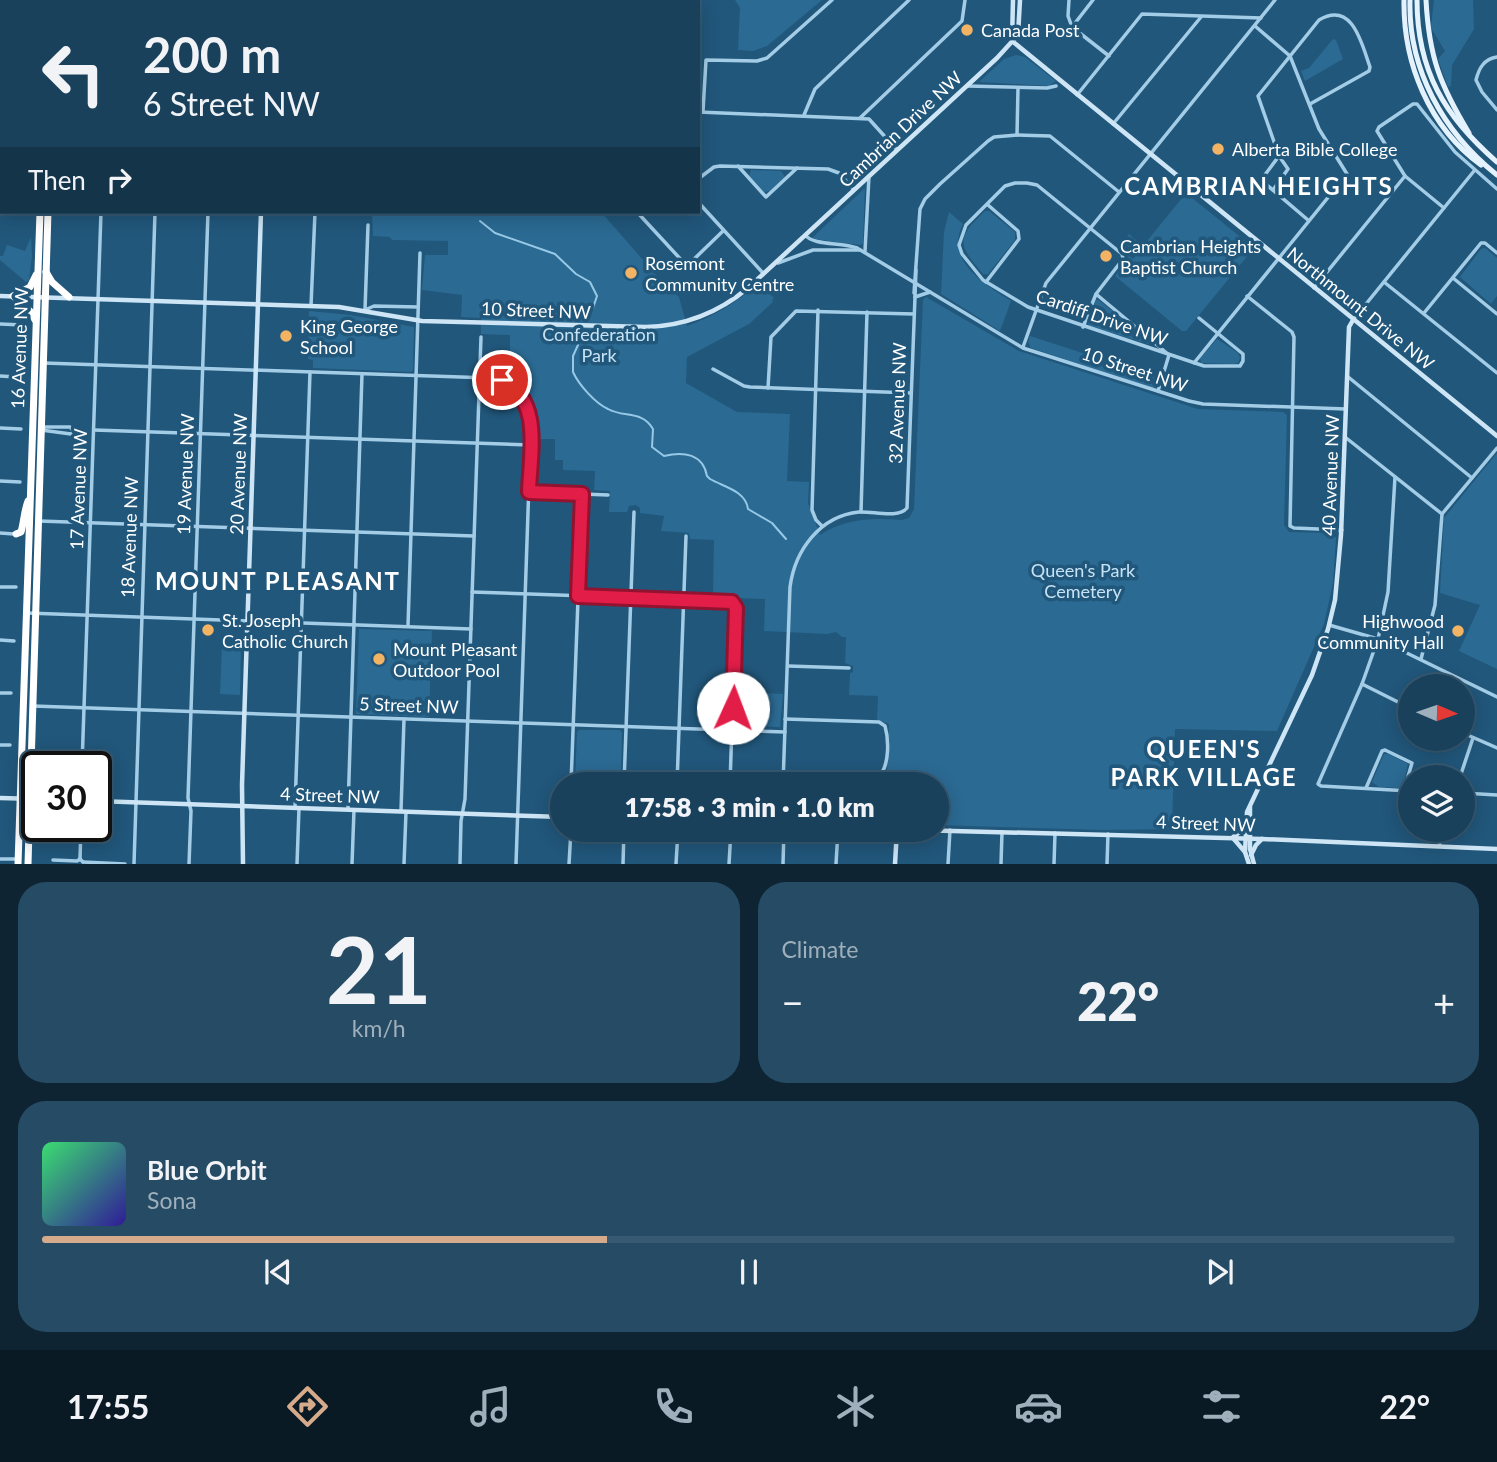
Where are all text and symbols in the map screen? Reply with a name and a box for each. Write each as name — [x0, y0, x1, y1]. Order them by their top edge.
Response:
place label: Canada Post — [981, 19, 1080, 41]
marker: Canada Post — [959, 22, 975, 38]
text: 200 m — [143, 25, 281, 83]
icon: left — [28, 28, 119, 119]
street label: Cambrian Drive NW — [834, 66, 966, 192]
text: 6 Street NW — [143, 84, 320, 123]
place label: Alberta Bible College — [1232, 138, 1398, 160]
marker: Alberta Bible College — [1210, 141, 1226, 157]
icon: right — [100, 161, 138, 199]
text: Then — [28, 164, 86, 196]
district label: CAMBRIAN HEIGHTS — [1124, 171, 1394, 200]
place label: Cambrian Heights Baptist Church — [1120, 235, 1261, 278]
street label: Northmount Drive NW — [1283, 242, 1439, 374]
marker: Cambrian Heights Baptist Church — [1098, 248, 1114, 264]
place label: Rosemont Community Centre — [645, 252, 794, 295]
marker: Rosemont Community Centre — [623, 265, 639, 281]
street label: Cardiff Drive NW — [1033, 284, 1171, 350]
street label: 16 Avenue NW — [6, 287, 32, 409]
street label: 10 Street NW — [481, 297, 592, 323]
place label: King George School — [300, 315, 398, 358]
park label: Confederation Park — [542, 323, 656, 366]
marker: King George School — [278, 328, 294, 344]
street label: 32 Avenue NW — [884, 342, 910, 464]
street label: 10 Street NW — [1079, 342, 1191, 397]
pin — [472, 350, 532, 410]
icon: arrive — [483, 361, 521, 399]
street label: 19 Avenue NW — [172, 413, 198, 535]
street label: 20 Avenue NW — [225, 413, 251, 535]
street label: 40 Avenue NW — [1317, 414, 1343, 536]
street label: 17 Avenue NW — [65, 428, 91, 550]
street label: 18 Avenue NW — [116, 476, 142, 598]
park label: Queen's Park Cemetery — [1031, 559, 1136, 602]
district label: MOUNT PLEASANT — [155, 566, 401, 595]
place label: St. Joseph Catholic Church — [222, 609, 348, 652]
place label: Highwood Community Hall — [1317, 610, 1444, 653]
marker: St. Joseph Catholic Church — [200, 622, 216, 638]
marker: Highwood Community Hall — [1450, 623, 1466, 639]
place label: Mount Pleasant Outdoor Pool — [393, 638, 518, 681]
marker: Mount Pleasant Outdoor Pool — [371, 651, 387, 667]
position arrow — [696, 671, 770, 745]
north arrow — [1398, 674, 1475, 751]
map controls — [1398, 674, 1475, 842]
street label: 5 Street NW — [359, 692, 459, 718]
district label: QUEEN'S PARK VILLAGE — [1110, 734, 1298, 791]
speed limit sign: 30 — [21, 751, 112, 842]
button: layers — [1398, 765, 1475, 842]
street label: 4 Street NW — [280, 782, 380, 808]
text: 17:58 · 3 min · 1.0 km — [624, 791, 875, 823]
street label: 4 Street NW — [1156, 810, 1256, 836]
text: 21 — [326, 914, 432, 1023]
text: Climate — [782, 935, 858, 963]
text: 22° — [1077, 970, 1159, 1032]
text: − — [782, 979, 804, 1025]
text: + — [1433, 979, 1455, 1025]
text: km/h — [352, 1014, 406, 1042]
text: Blue Orbit — [147, 1154, 267, 1186]
text: Sona — [147, 1186, 197, 1214]
icon: previous — [259, 1253, 297, 1291]
icon: pause — [730, 1253, 768, 1291]
icon: next — [1201, 1253, 1239, 1291]
icon: directions — [283, 1382, 332, 1431]
icon: music — [466, 1382, 515, 1431]
icon: phone — [649, 1382, 698, 1431]
icon: climate — [831, 1382, 880, 1431]
icon: car — [1014, 1382, 1063, 1431]
icon: filters — [1197, 1382, 1246, 1431]
text: 17:55 — [67, 1387, 149, 1426]
text: 22° — [1380, 1387, 1430, 1426]

